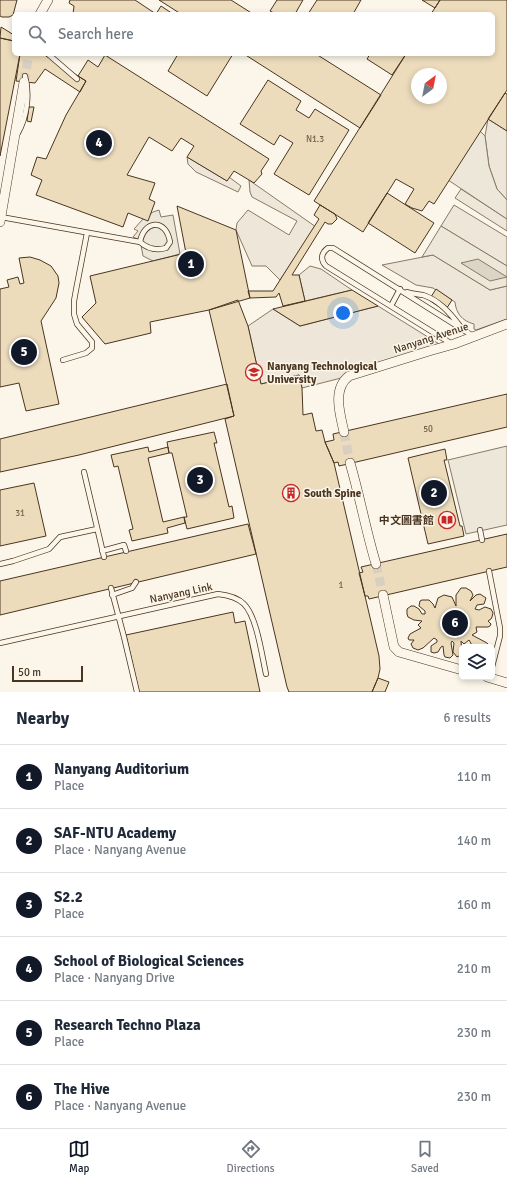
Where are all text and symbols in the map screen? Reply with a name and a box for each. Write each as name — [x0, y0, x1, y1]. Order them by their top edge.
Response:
search box — [12, 12, 495, 56]
icon: search — [26, 23, 48, 45]
text: Search here — [58, 25, 134, 43]
north arrow — [411, 68, 447, 104]
pin: 4 — [86, 128, 112, 158]
house number: N1.3 — [306, 134, 324, 145]
pin: 1 — [178, 249, 204, 279]
your location — [333, 303, 353, 323]
street label: Nanyang Avenue — [392, 320, 470, 356]
pin: 5 — [11, 337, 37, 367]
place label: Nanyang Technological University — [267, 360, 378, 386]
school or university icon: Nanyang Technological University — [244, 362, 264, 382]
house number: 50 — [423, 424, 433, 435]
pin: 3 — [187, 465, 213, 495]
pin: 2 — [421, 478, 447, 508]
building icon: South Spine — [281, 483, 301, 503]
place label: South Spine — [304, 487, 362, 500]
house number: 31 — [15, 508, 25, 519]
library icon: 中文圖書館 — [437, 510, 457, 530]
place label: 中文圖書館 — [379, 514, 434, 527]
street label: Nanyang Link — [148, 580, 214, 606]
house number: 1 — [339, 580, 344, 591]
pin: 6 — [442, 608, 468, 638]
map controls — [459, 644, 495, 680]
button: layers — [459, 644, 495, 680]
scale bar — [12, 664, 83, 683]
text: 50 m — [18, 666, 41, 679]
text: Nearby — [16, 708, 69, 729]
text: 6 results — [443, 710, 491, 726]
text: Nanyang Auditorium — [54, 760, 189, 778]
text: 1 — [25, 769, 33, 785]
text: 110 m — [457, 769, 491, 785]
text: Place — [54, 778, 84, 794]
text: SAF-NTU Academy — [54, 824, 176, 842]
text: 2 — [25, 833, 33, 849]
text: 140 m — [457, 833, 491, 849]
text: Place · Nanyang Avenue — [54, 842, 186, 858]
text: S2.2 — [54, 888, 83, 906]
text: 3 — [25, 897, 33, 913]
text: 160 m — [457, 897, 491, 913]
text: Place — [54, 906, 84, 922]
text: School of Biological Sciences — [54, 952, 244, 970]
text: 4 — [25, 961, 33, 977]
text: 210 m — [457, 961, 491, 977]
text: Place · Nanyang Drive — [54, 970, 175, 986]
text: Research Techno Plaza — [54, 1016, 201, 1034]
text: 5 — [25, 1025, 33, 1041]
text: 230 m — [457, 1025, 491, 1041]
text: Place — [54, 1034, 84, 1050]
text: The Hive — [54, 1080, 110, 1098]
text: 6 — [25, 1089, 33, 1105]
text: 230 m — [457, 1089, 491, 1105]
text: Place · Nanyang Avenue — [54, 1098, 186, 1114]
tab: Map — [68, 1138, 90, 1175]
tab: Directions — [227, 1138, 275, 1175]
tab: Saved — [411, 1138, 439, 1175]

